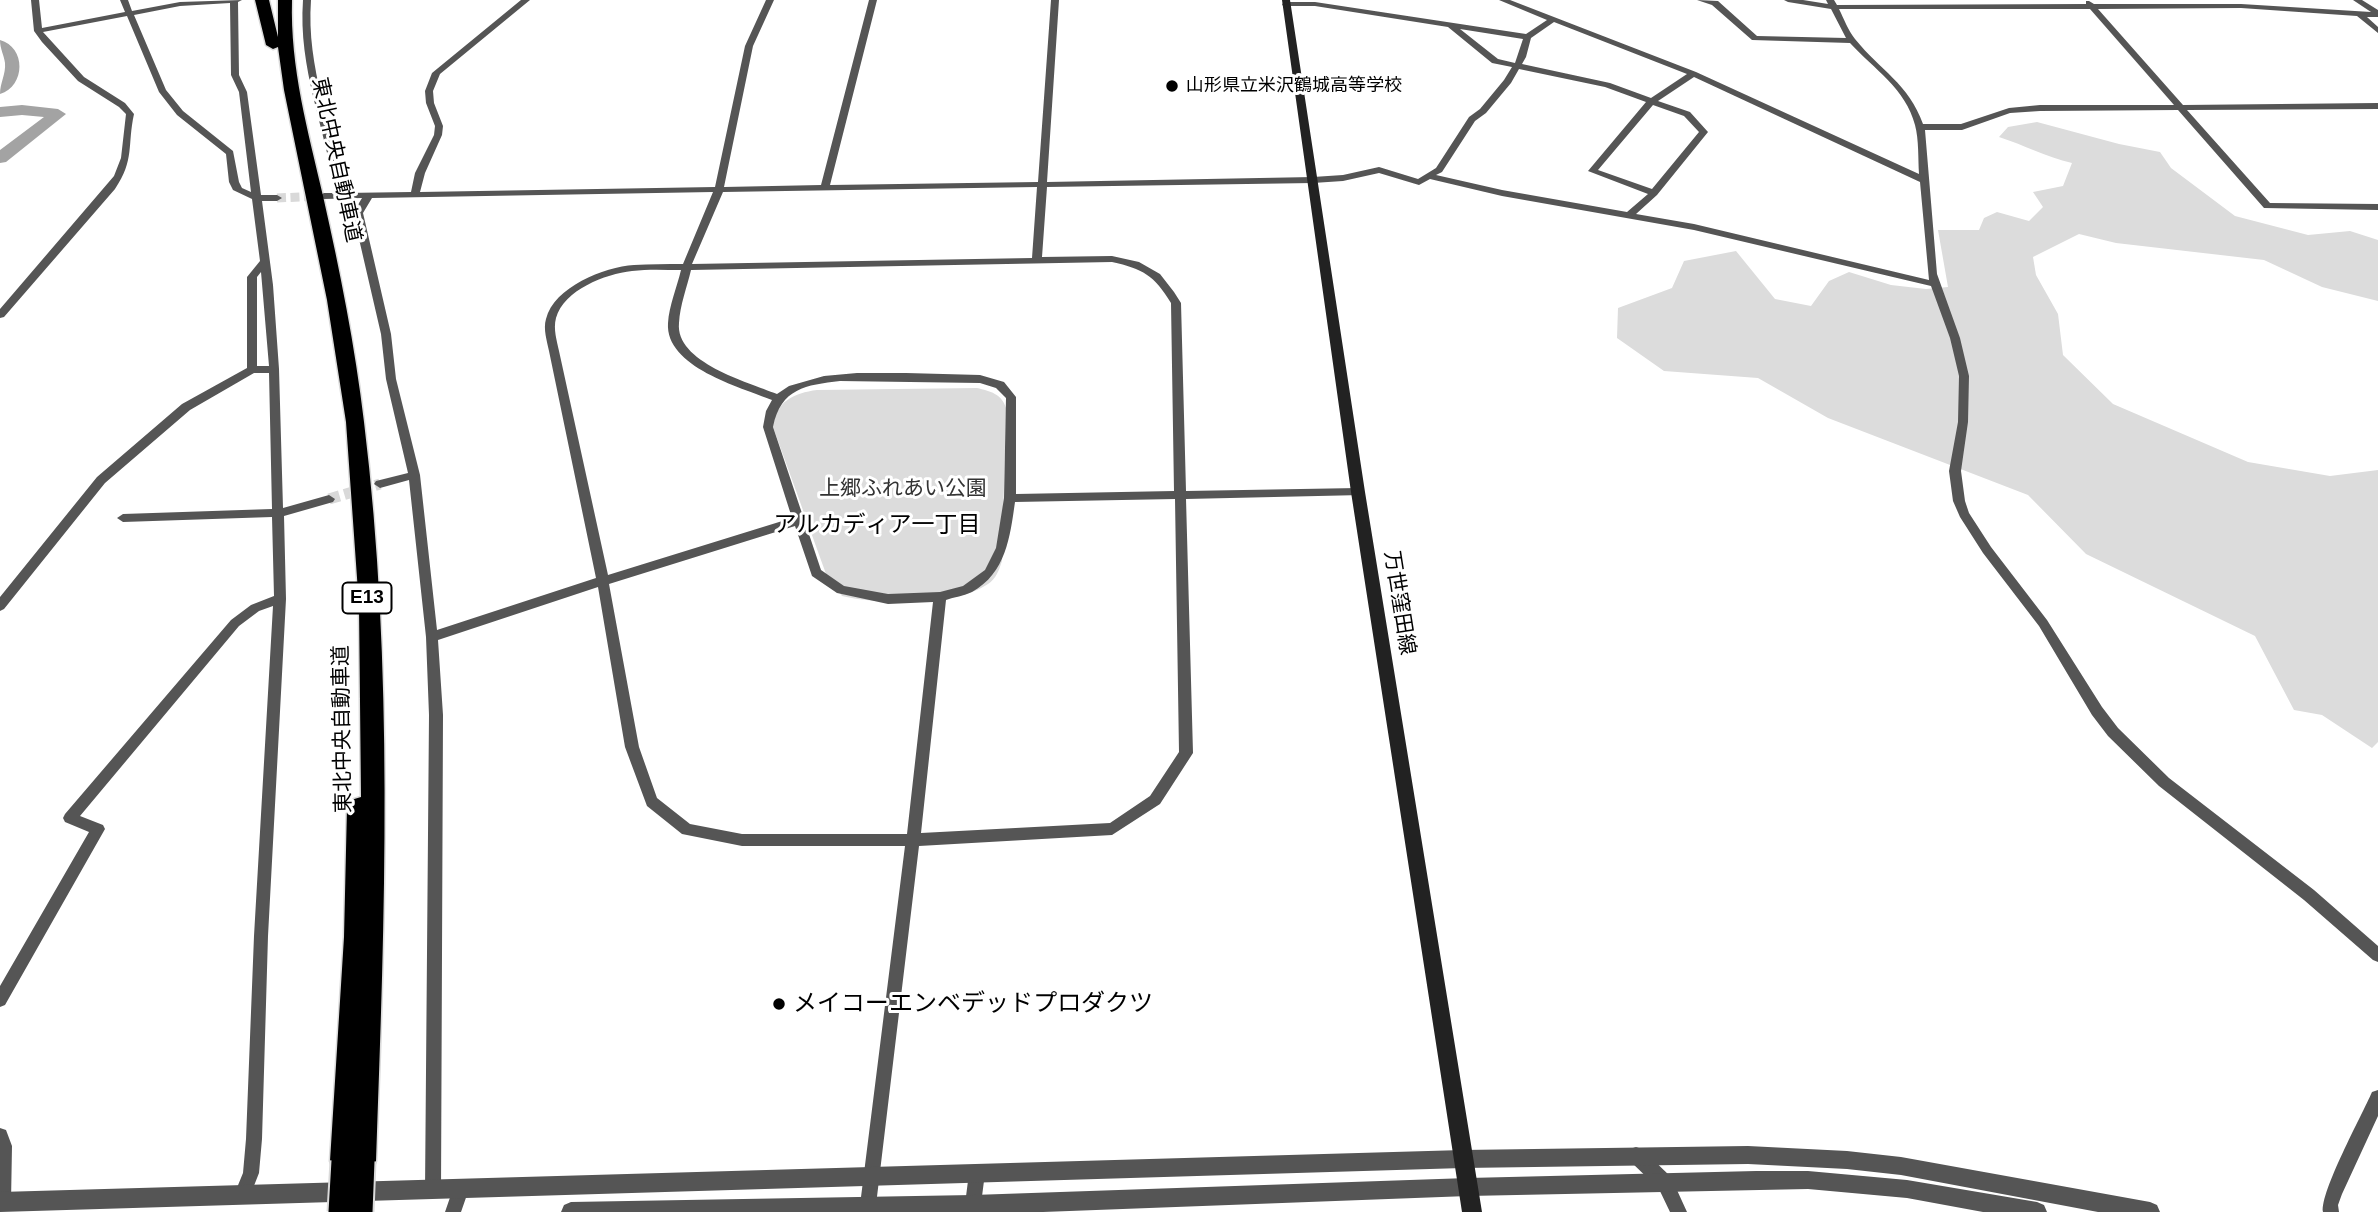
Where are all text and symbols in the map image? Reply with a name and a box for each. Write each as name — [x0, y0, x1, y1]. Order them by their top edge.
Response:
street label: 東北中央自動車道 — [306, 75, 366, 245]
place label: 山形県立米沢鶴城高等学校 — [1186, 75, 1402, 97]
marker: 山形県立米沢鶴城高等学校 — [1164, 78, 1180, 94]
park label: 上郷ふれあい公園 — [819, 476, 987, 502]
district label: アルカディア一丁目 — [774, 512, 980, 540]
street label: 万世窪田線 — [1378, 549, 1420, 657]
road number: E13 — [342, 582, 392, 614]
street label: 東北中央自動車道 — [329, 645, 357, 813]
place label: メイコーエンベデッドプロダクツ — [793, 990, 1153, 1018]
marker: メイコーエンベデッドプロダクツ — [771, 996, 787, 1012]

